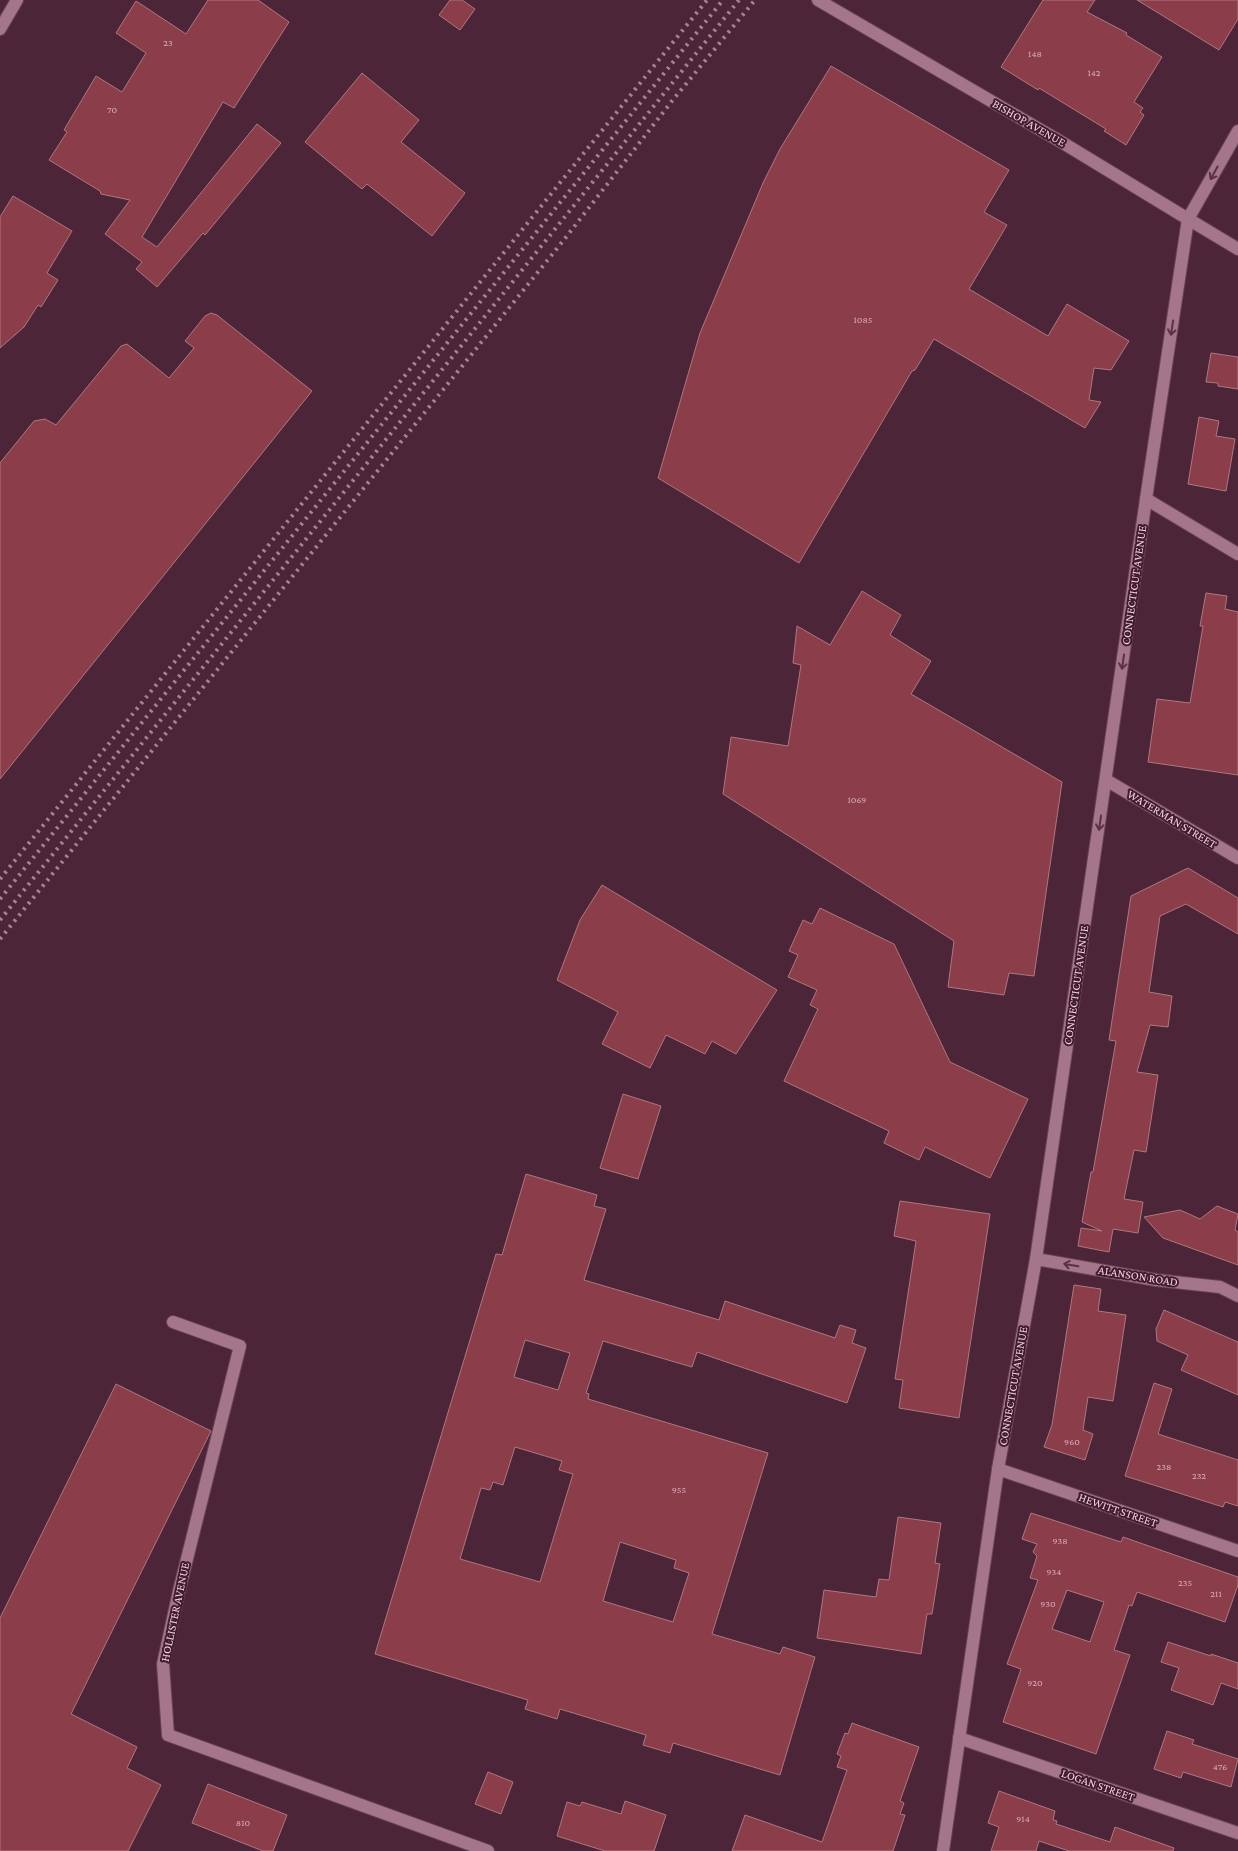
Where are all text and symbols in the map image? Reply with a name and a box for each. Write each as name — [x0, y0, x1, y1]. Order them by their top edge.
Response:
house number: 23 — [163, 37, 173, 48]
house number: 148 — [1028, 48, 1042, 59]
house number: 142 — [1087, 67, 1101, 78]
street label: BISHOP AVENUE — [990, 96, 1068, 150]
house number: 70 — [107, 104, 117, 115]
one-way arrow — [1209, 166, 1219, 181]
house number: 1085 — [854, 314, 873, 325]
one-way arrow — [1167, 320, 1177, 336]
street label: CONNECTICUT AVENUE — [1119, 524, 1149, 646]
one-way arrow — [1118, 654, 1128, 670]
street label: WATERMAN STREET — [1125, 787, 1220, 851]
house number: 1069 — [848, 794, 866, 805]
one-way arrow — [1095, 814, 1105, 830]
street label: CONNECTICUT AVENUE — [1061, 924, 1091, 1046]
one-way arrow — [1063, 1259, 1079, 1269]
street label: ALANSON ROAD — [1097, 1263, 1179, 1289]
street label: CONNECTICUT AVENUE — [996, 1325, 1030, 1446]
house number: 960 — [1064, 1436, 1080, 1447]
house number: 238 — [1157, 1461, 1171, 1472]
house number: 232 — [1192, 1470, 1206, 1481]
house number: 955 — [672, 1484, 686, 1495]
street label: HEWITT STREET — [1077, 1490, 1160, 1530]
house number: 938 — [1052, 1535, 1068, 1546]
street label: HOLLISTER AVENUE — [158, 1561, 192, 1663]
house number: 934 — [1047, 1566, 1061, 1577]
house number: 235 — [1178, 1577, 1192, 1588]
house number: 211 — [1210, 1588, 1222, 1599]
house number: 930 — [1040, 1598, 1056, 1609]
house number: 920 — [1027, 1677, 1043, 1688]
house number: 476 — [1213, 1761, 1227, 1772]
street label: LOGAN STREET — [1059, 1766, 1137, 1804]
house number: 914 — [1016, 1813, 1030, 1824]
house number: 810 — [236, 1817, 251, 1828]

